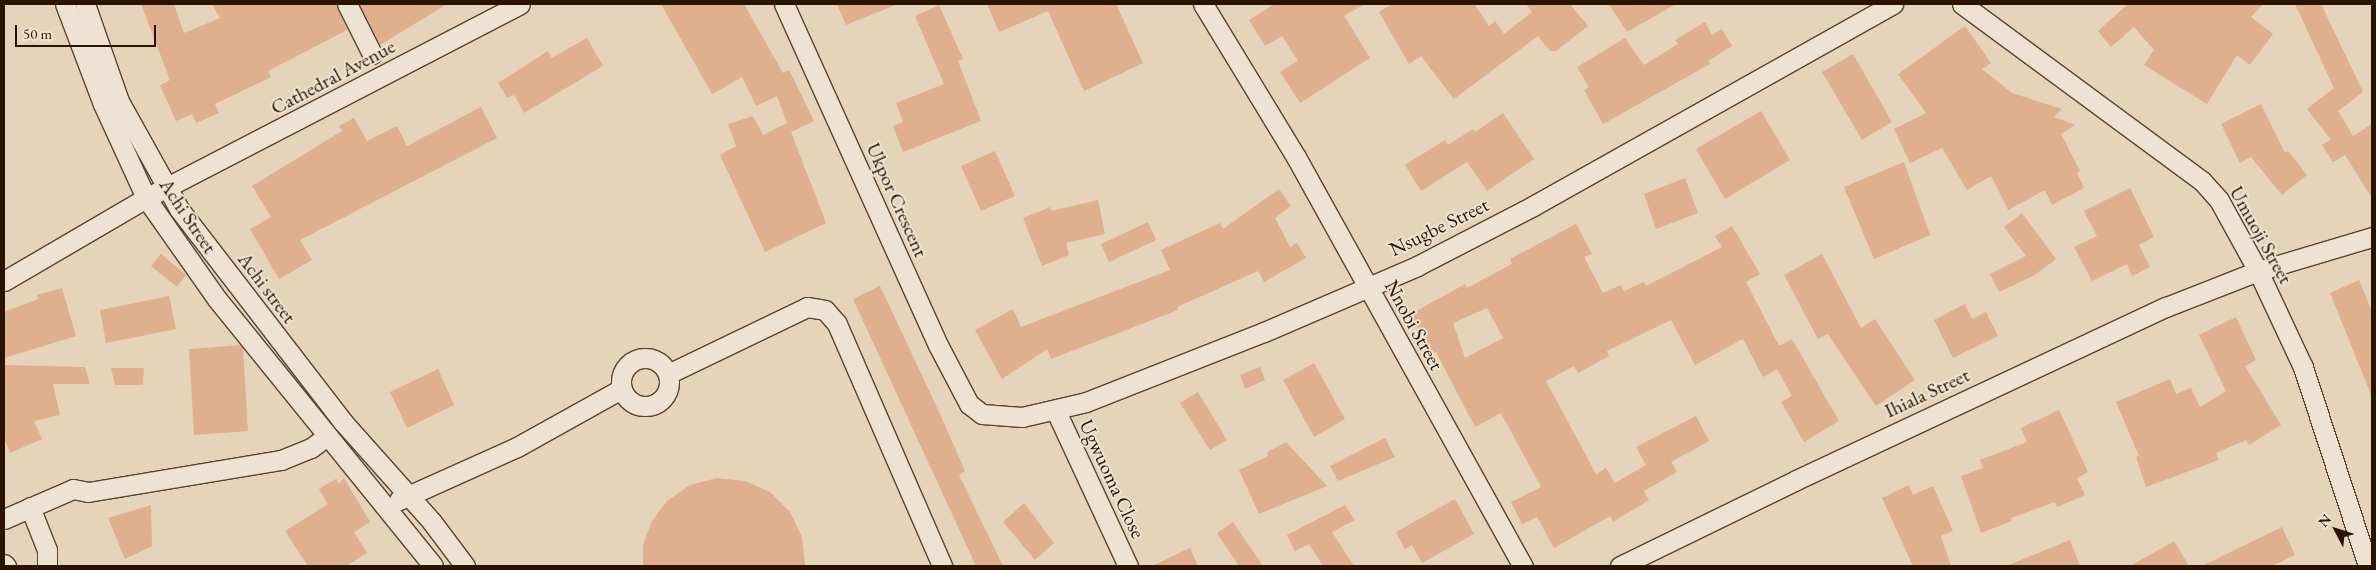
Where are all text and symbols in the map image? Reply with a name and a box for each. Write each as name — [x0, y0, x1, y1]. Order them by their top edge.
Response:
scale bar — [18, 15, 159, 47]
text: 50 m — [23, 24, 52, 43]
street label: Cathedral Avenue — [267, 34, 399, 120]
street label: Ukpor Crescent — [861, 139, 933, 261]
street label: Achi Street — [154, 174, 222, 258]
street label: Umuoji Street — [2224, 182, 2298, 288]
street label: Nsugbe Street — [1385, 193, 1493, 261]
street label: Achi street — [233, 248, 301, 328]
street label: Nnobi Street — [1379, 276, 1449, 374]
street label: Ihiala Street — [1881, 363, 1973, 423]
street label: Ugwuoma Close — [1074, 416, 1150, 542]
north arrow — [2311, 505, 2361, 555]
text: N — [2314, 510, 2335, 530]

